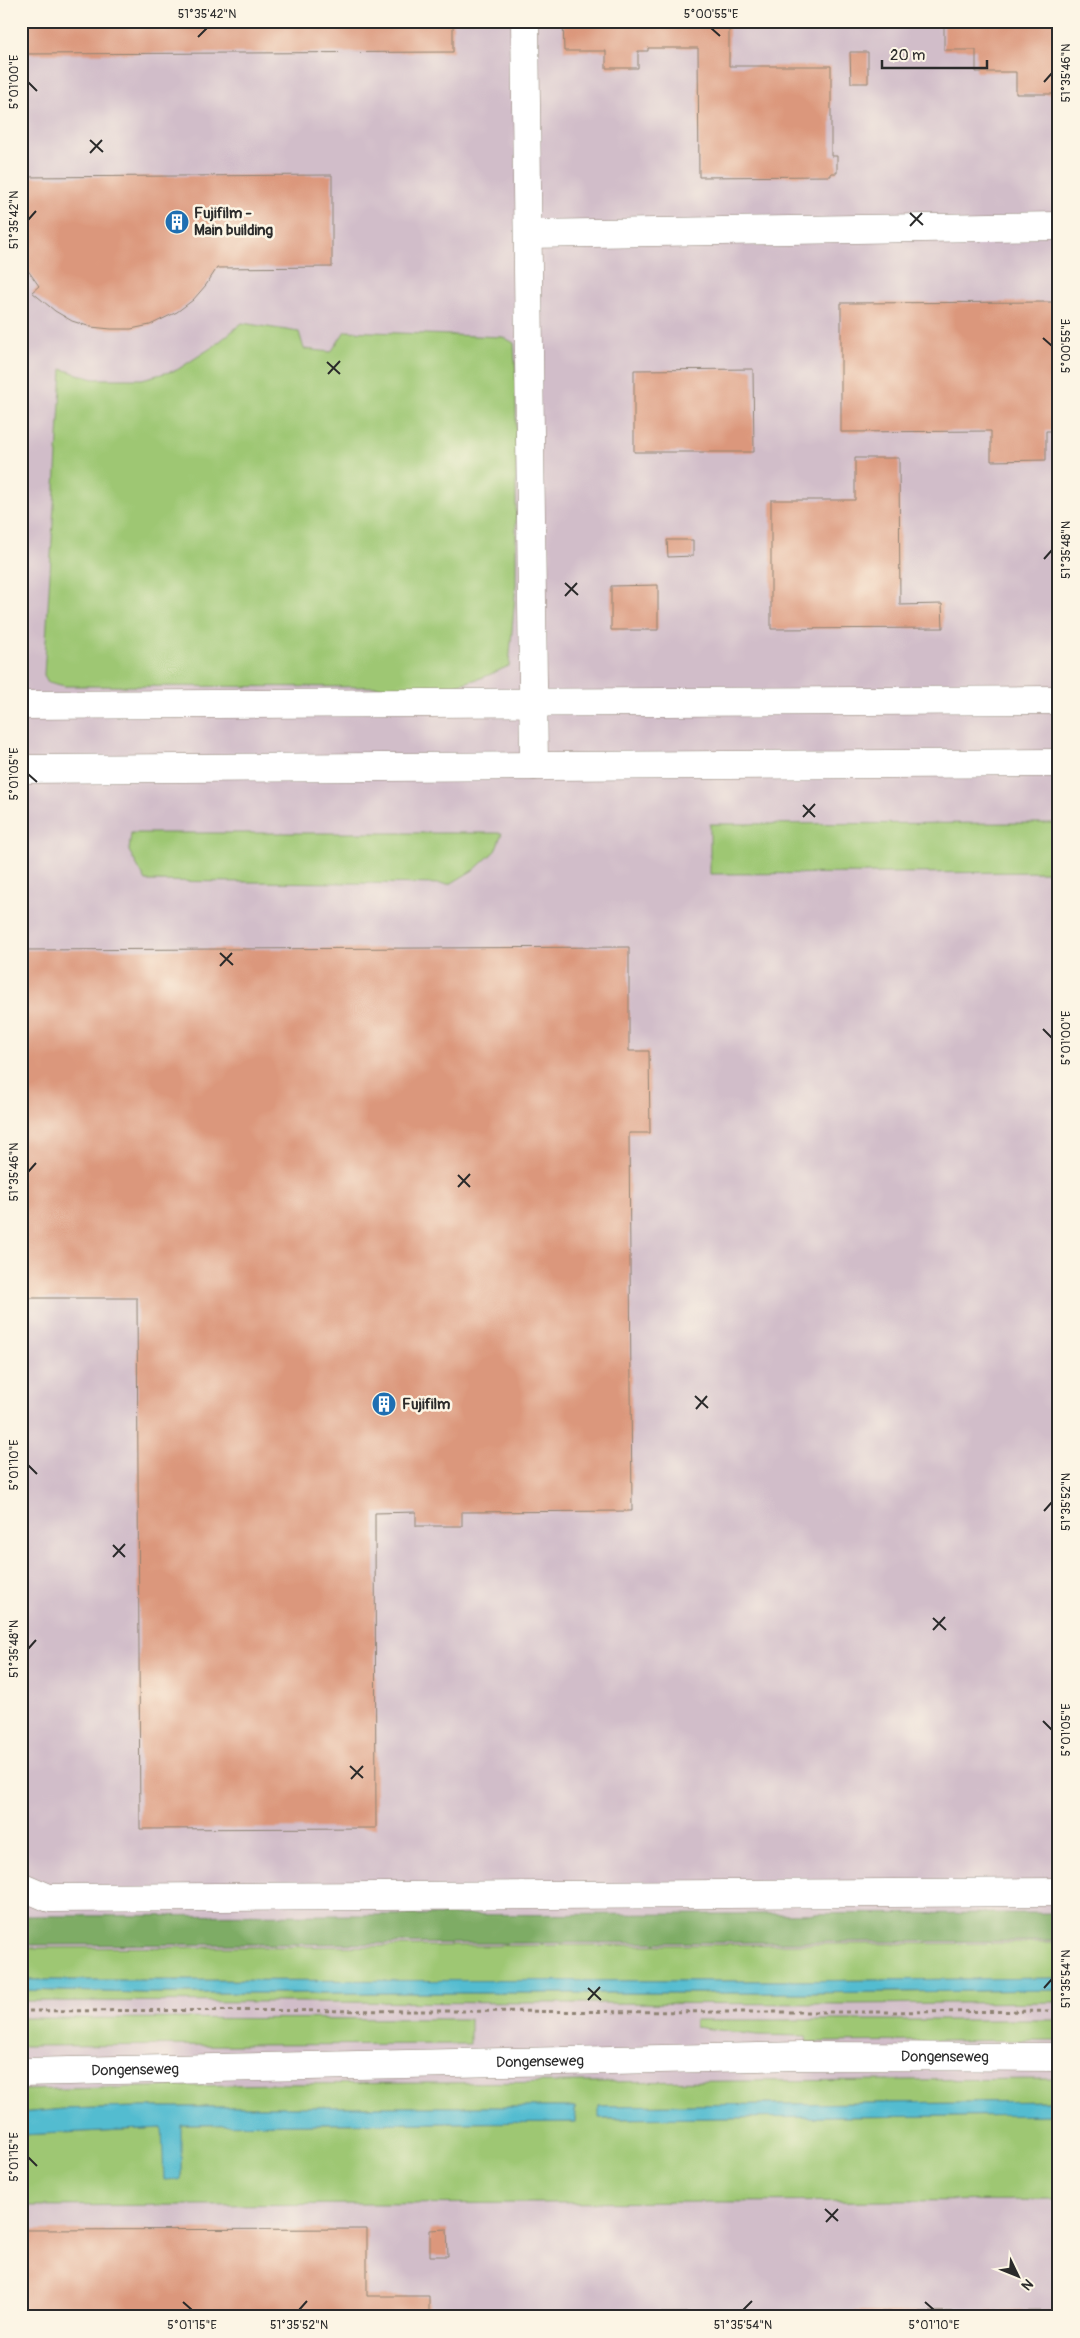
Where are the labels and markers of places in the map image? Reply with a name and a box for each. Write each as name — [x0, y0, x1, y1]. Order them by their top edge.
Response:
place label: Fujifilm - Main building — [194, 204, 274, 240]
building icon: Fujifilm - Main building — [164, 209, 190, 235]
building icon: Fujifilm — [371, 1391, 397, 1417]
place label: Fujifilm — [402, 1395, 450, 1414]

